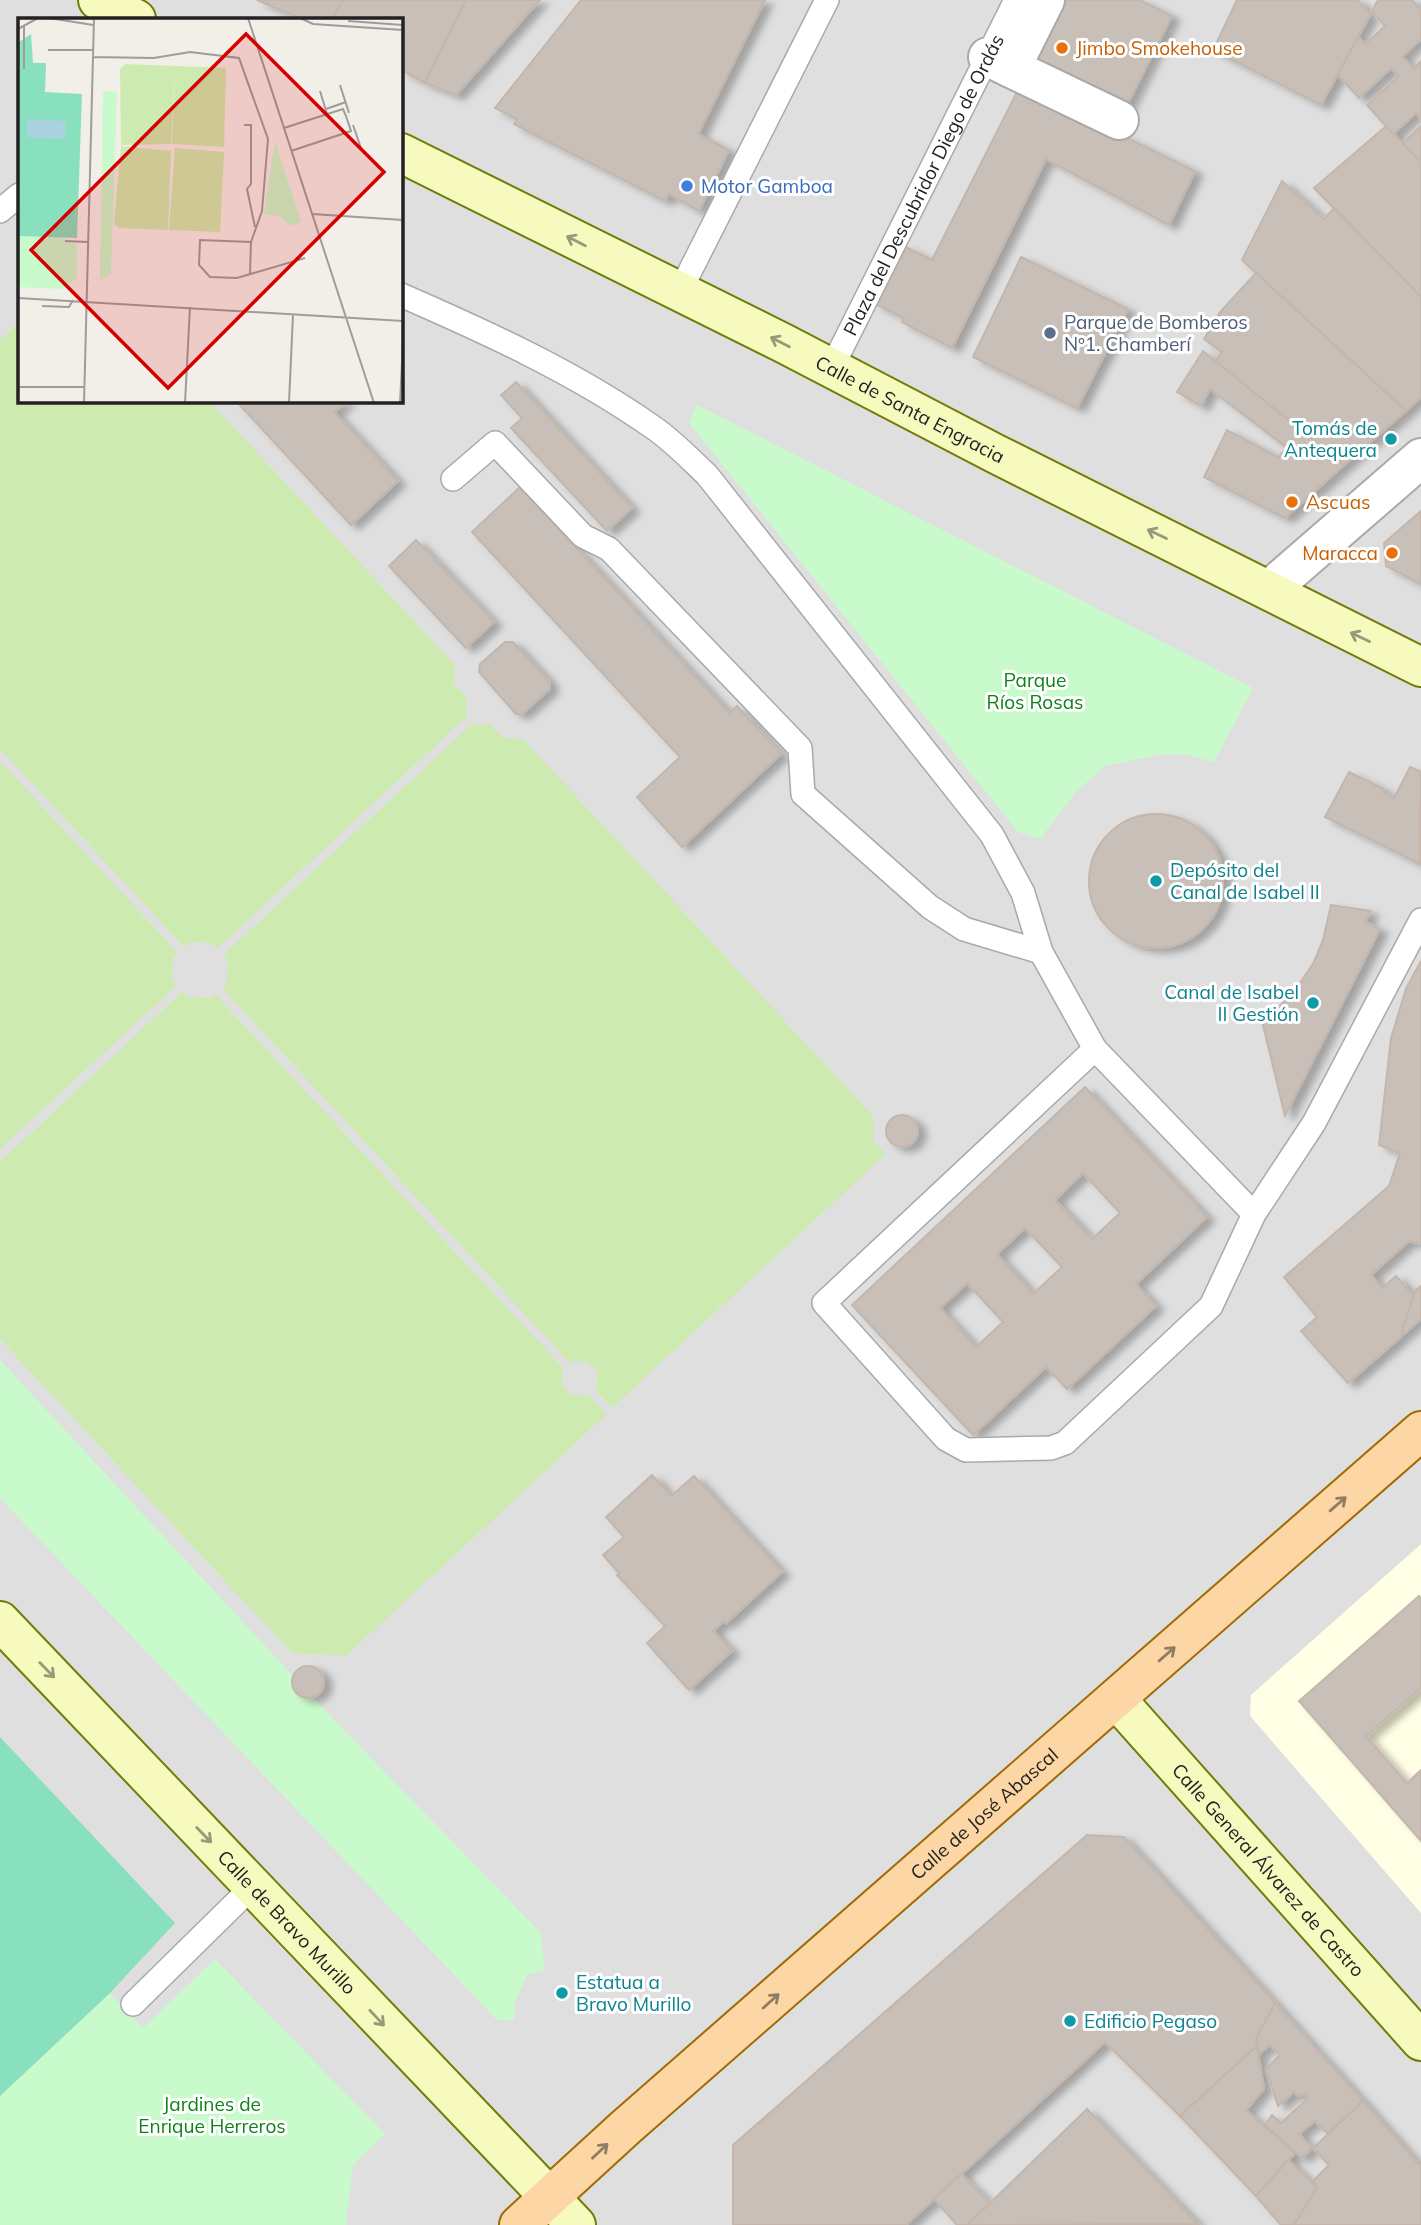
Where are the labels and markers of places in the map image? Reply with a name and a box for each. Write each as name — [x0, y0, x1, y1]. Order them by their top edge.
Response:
place label: Jimbo Smokehouse — [1076, 36, 1243, 60]
marker: Jimbo Smokehouse — [1054, 40, 1070, 56]
place label: Motor Gamboa — [701, 174, 833, 198]
marker: Motor Gamboa — [679, 178, 695, 194]
place label: Parque de Bomberos Nº1. Chamberí — [1064, 310, 1248, 356]
marker: Parque de Bomberos Nº1. Chamberí — [1042, 325, 1058, 341]
place label: Tomás de Antequera — [1284, 416, 1377, 462]
marker: Tomás de Antequera — [1383, 431, 1399, 447]
place label: Ascuas — [1306, 490, 1370, 514]
marker: Ascuas — [1284, 494, 1300, 510]
place label: Maracca — [1302, 541, 1378, 565]
marker: Maracca — [1384, 545, 1400, 561]
place label: Depósito del Canal de Isabel II — [1170, 858, 1320, 904]
marker: Depósito del Canal de Isabel II — [1148, 873, 1164, 889]
place label: Canal de Isabel II Gestión — [1164, 980, 1299, 1026]
marker: Canal de Isabel II Gestión — [1305, 995, 1321, 1011]
place label: Estatua a Bravo Murillo — [576, 1970, 691, 2016]
marker: Estatua a Bravo Murillo — [554, 1985, 570, 2001]
place label: Edificio Pegaso — [1084, 2009, 1217, 2033]
marker: Edificio Pegaso — [1062, 2013, 1078, 2029]

